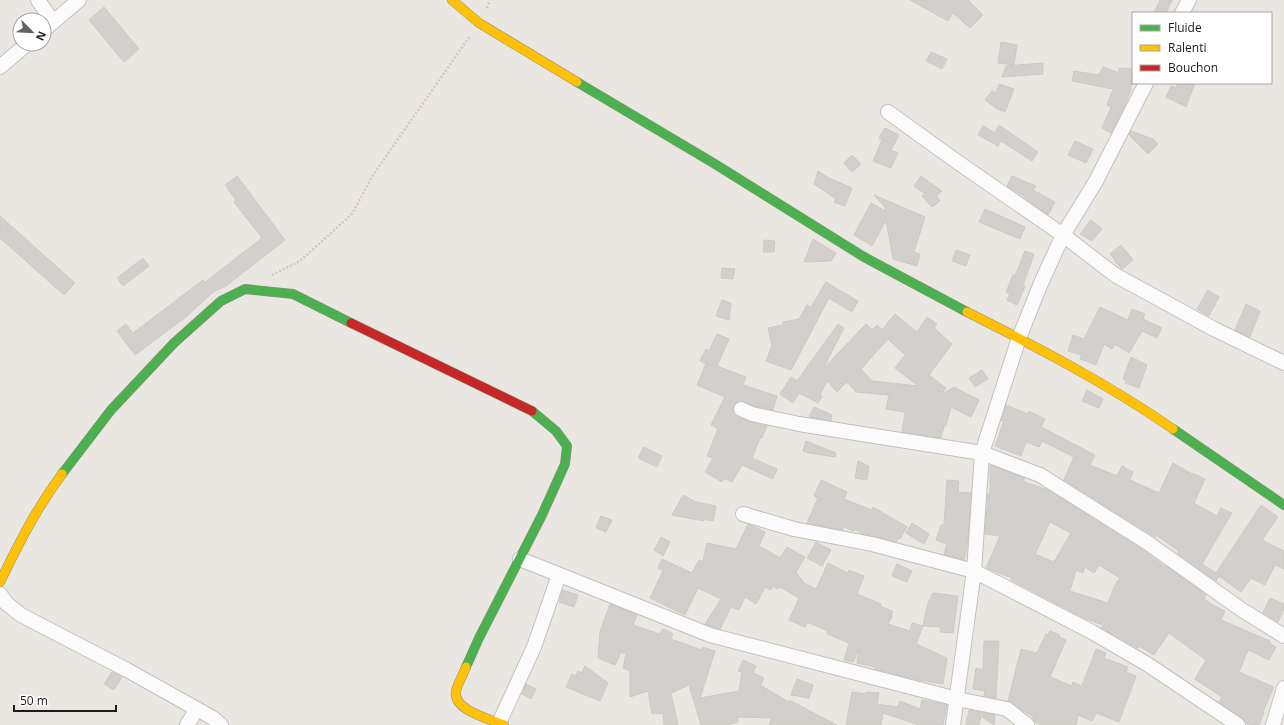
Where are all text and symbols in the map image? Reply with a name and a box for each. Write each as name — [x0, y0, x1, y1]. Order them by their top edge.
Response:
north arrow — [12, 12, 52, 52]
legend — [1132, 12, 1272, 84]
text: Fluide — [1168, 19, 1202, 36]
text: N — [33, 29, 50, 43]
text: Ralenti — [1168, 39, 1207, 56]
text: Bouchon — [1168, 59, 1218, 76]
scale bar — [14, 687, 116, 713]
text: 50 m — [20, 692, 48, 709]

